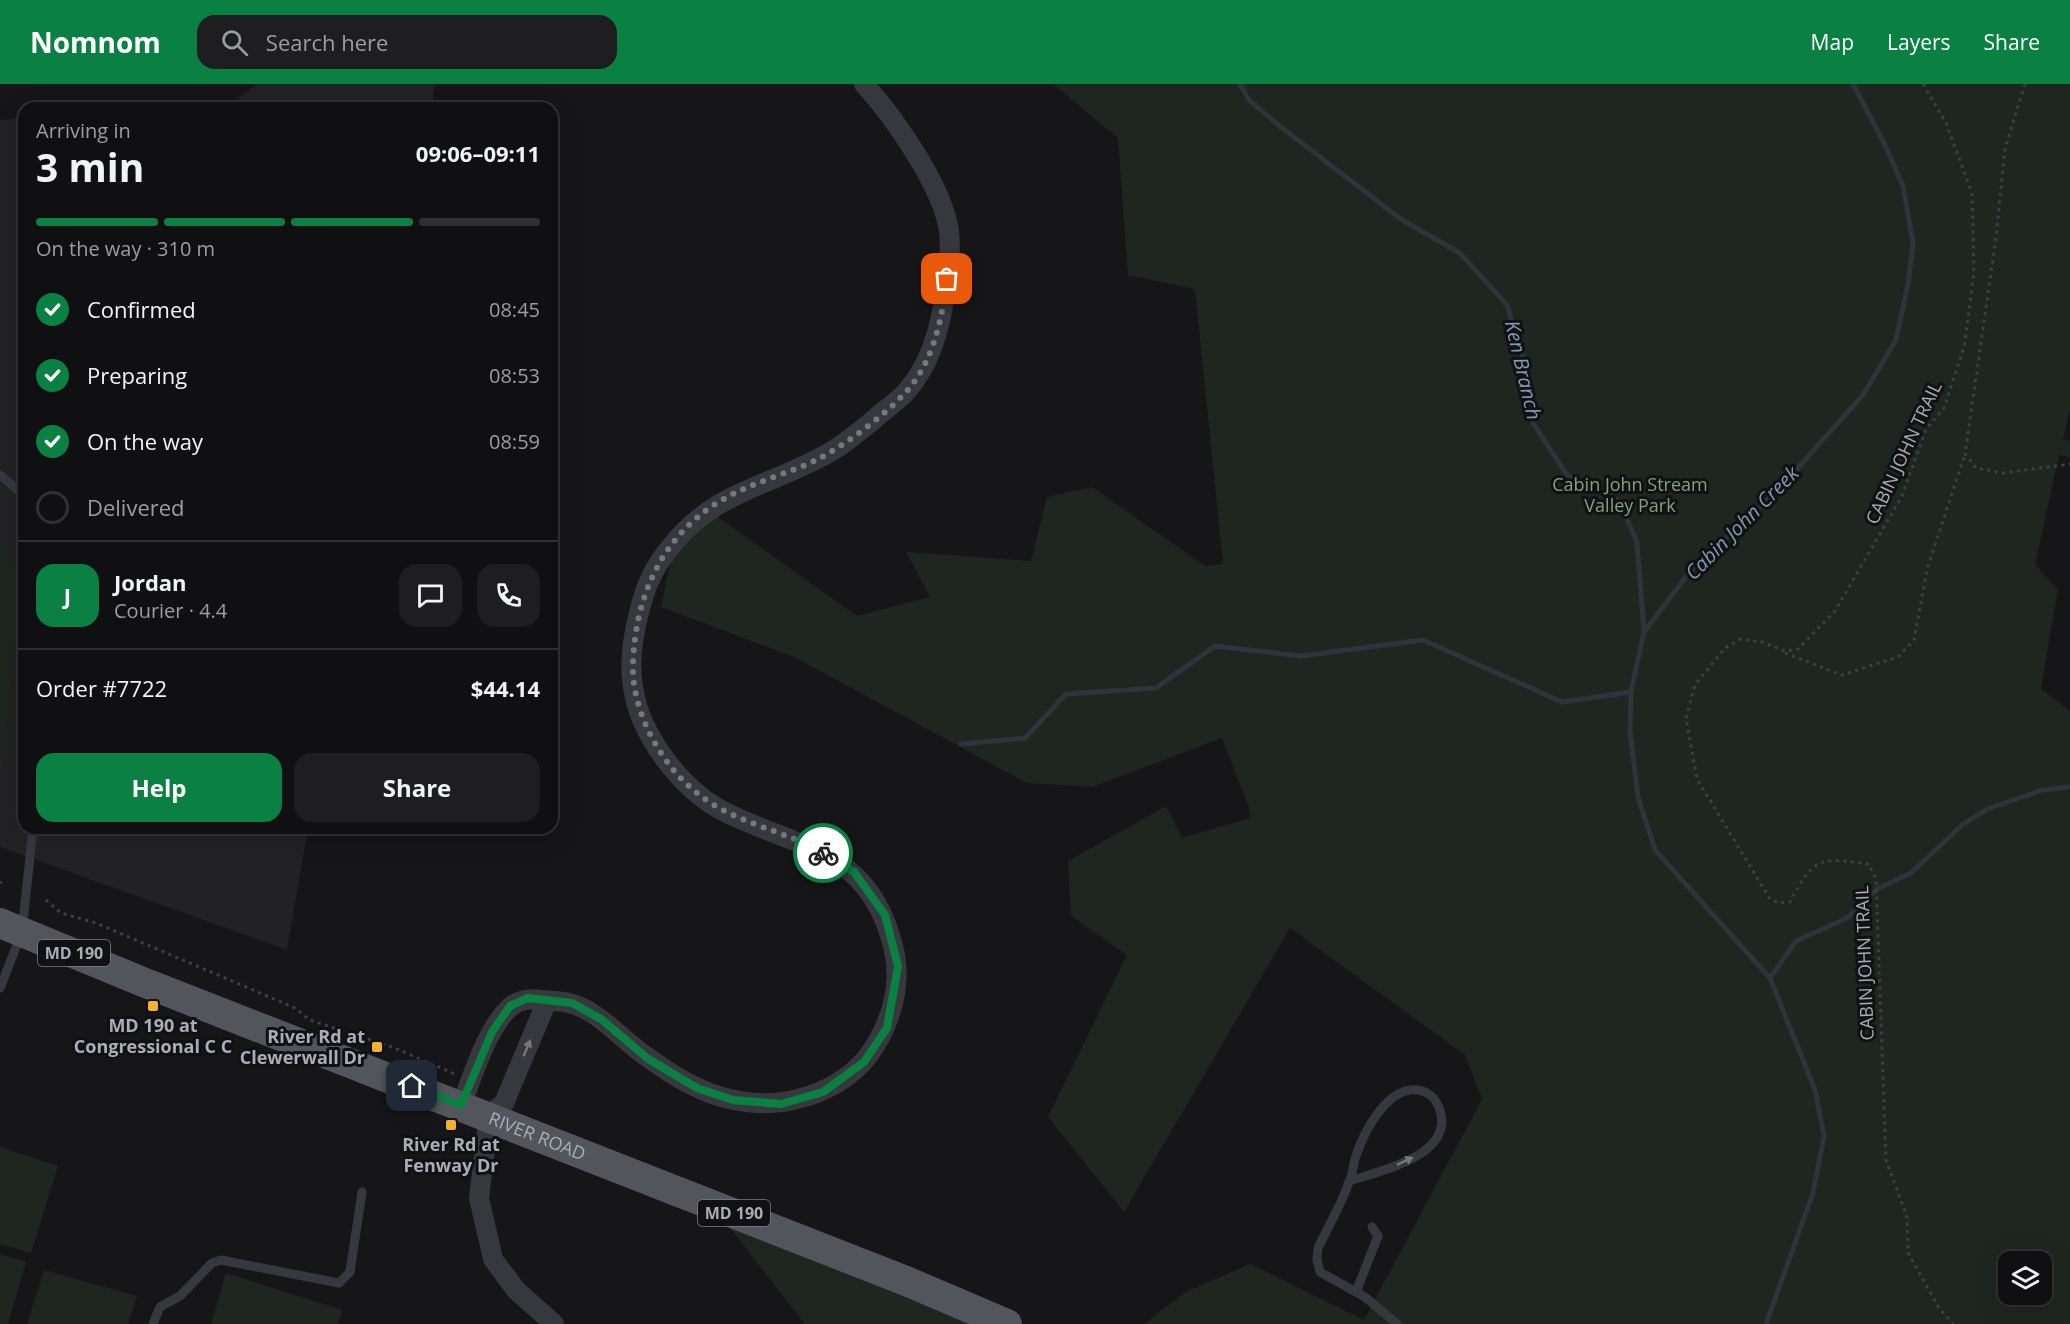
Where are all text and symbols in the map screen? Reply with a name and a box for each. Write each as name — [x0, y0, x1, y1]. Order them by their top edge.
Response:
search box — [197, 15, 617, 69]
text: Nomnom — [30, 23, 161, 61]
icon: search — [218, 26, 251, 59]
text: Search here — [266, 27, 388, 57]
text: Map — [1811, 28, 1854, 56]
text: Layers — [1887, 28, 1951, 56]
text: Share — [1984, 28, 2040, 56]
text: Arriving in — [36, 117, 131, 144]
text: 09:06–09:11 — [416, 138, 540, 168]
text: 3 min — [36, 140, 144, 193]
text: On the way · 310 m — [36, 235, 215, 262]
pin — [921, 253, 972, 304]
icon: bag — [930, 262, 963, 295]
icon: check — [36, 293, 69, 326]
text: Confirmed — [87, 294, 196, 324]
text: 08:45 — [489, 296, 540, 323]
water label: Ken Branch — [1499, 318, 1548, 422]
icon: check — [36, 359, 69, 392]
text: Preparing — [87, 360, 187, 390]
text: 08:53 — [489, 362, 540, 389]
street label: CABIN JOHN TRAIL — [1860, 377, 1947, 528]
icon: check — [36, 425, 69, 458]
text: On the way — [87, 426, 203, 456]
text: 08:59 — [489, 428, 540, 455]
water label: Cabin John Creek — [1679, 459, 1805, 585]
park label: Cabin John Stream Valley Park — [1552, 472, 1708, 517]
text: Delivered — [87, 492, 185, 522]
button: chat — [399, 564, 462, 627]
button: phone — [477, 564, 540, 627]
text: Jordan — [114, 567, 187, 597]
text: J — [64, 580, 71, 610]
text: Courier · 4.4 — [114, 597, 227, 624]
text: Order #7722 — [36, 673, 167, 703]
text: $44.14 — [471, 673, 540, 703]
button: Help — [36, 753, 282, 822]
button: Share — [294, 753, 540, 822]
courier — [793, 823, 853, 883]
icon: bike — [807, 837, 840, 870]
street label: CABIN JOHN TRAIL — [1849, 885, 1879, 1041]
road number: MD 190 — [38, 940, 110, 966]
marker: MD 190 at Congressional C C — [146, 999, 160, 1013]
place label: MD 190 at Congressional C C — [74, 1013, 232, 1058]
place label: River Rd at Clewerwall Dr — [240, 1024, 365, 1069]
one-way arrow — [522, 1038, 532, 1056]
marker: River Rd at Clewerwall Dr — [370, 1040, 384, 1054]
pin — [386, 1060, 437, 1111]
icon: home — [395, 1069, 428, 1102]
street label: RIVER ROAD — [486, 1106, 589, 1165]
marker: River Rd at Fenway Dr — [444, 1118, 458, 1132]
place label: River Rd at Fenway Dr — [402, 1132, 500, 1177]
one-way arrow — [1396, 1156, 1414, 1166]
road number: MD 190 — [698, 1200, 770, 1226]
map controls — [1998, 1251, 2052, 1305]
button: layers — [1998, 1251, 2052, 1305]

